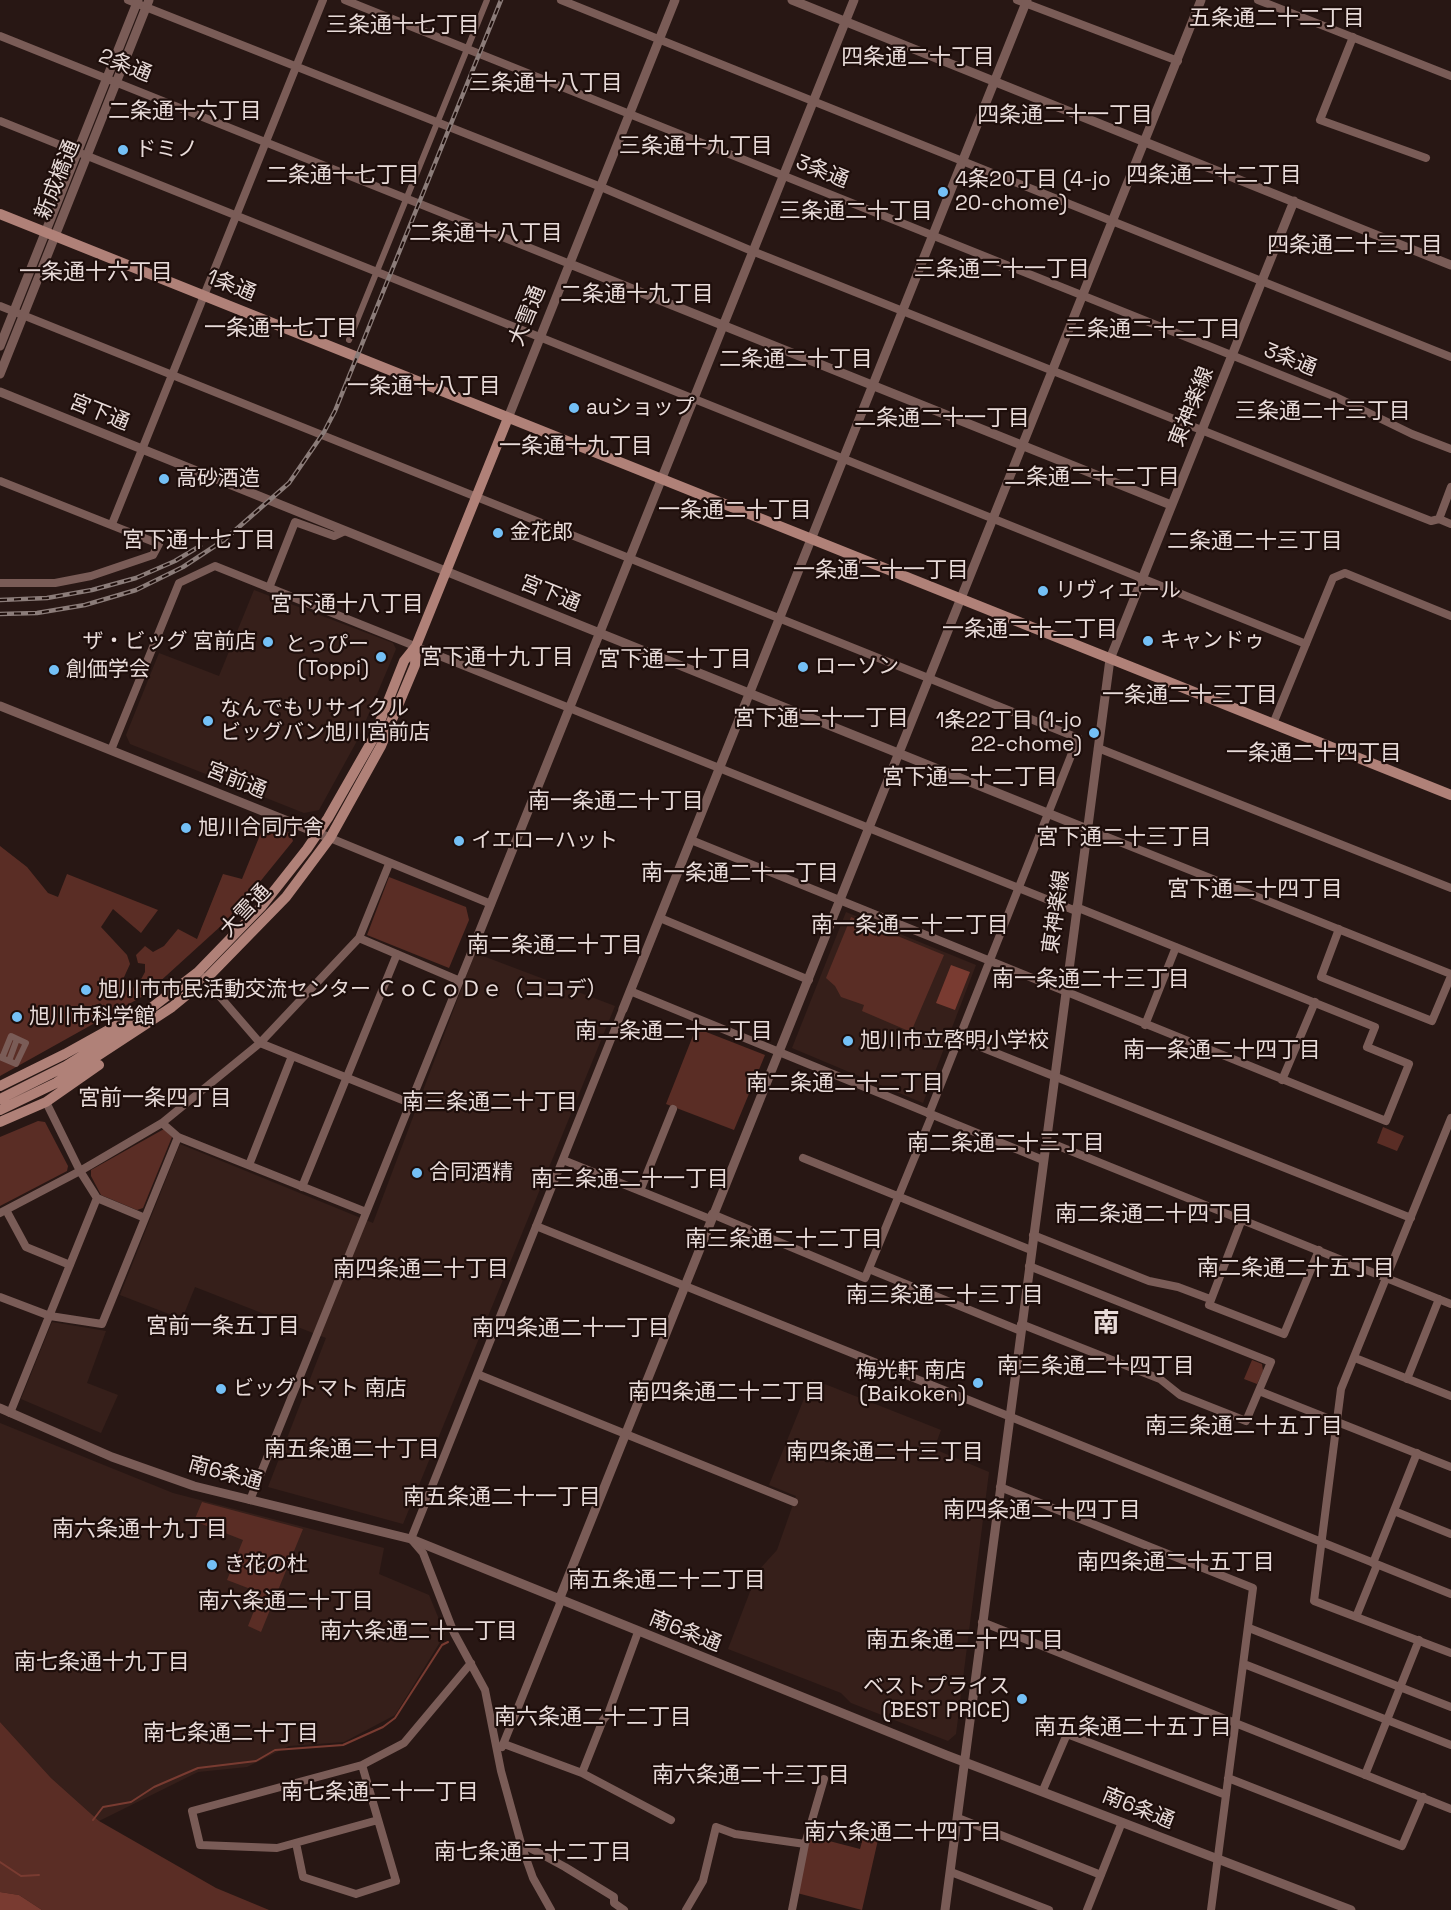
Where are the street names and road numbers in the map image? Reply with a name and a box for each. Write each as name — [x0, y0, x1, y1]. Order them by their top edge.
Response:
street label: 2条通 — [95, 44, 155, 88]
street label: 新成橋通 — [31, 136, 85, 224]
street label: 3条通 — [792, 150, 852, 194]
street label: 1条通 — [203, 265, 259, 307]
street label: 大雪通 — [505, 282, 551, 350]
street label: 3条通 — [1260, 338, 1320, 382]
street label: 東神楽線 — [1165, 363, 1219, 451]
street label: 宮下通 — [65, 390, 133, 436]
street label: 宮下通 — [516, 571, 584, 617]
street label: 宮前通 — [202, 758, 270, 804]
street label: 東神楽線 — [1039, 869, 1075, 955]
street label: 大雪通 — [215, 879, 277, 943]
street label: 南6条通 — [185, 1452, 265, 1496]
street label: 南6条通 — [645, 1606, 725, 1658]
street label: 南6条通 — [1098, 1783, 1178, 1835]

